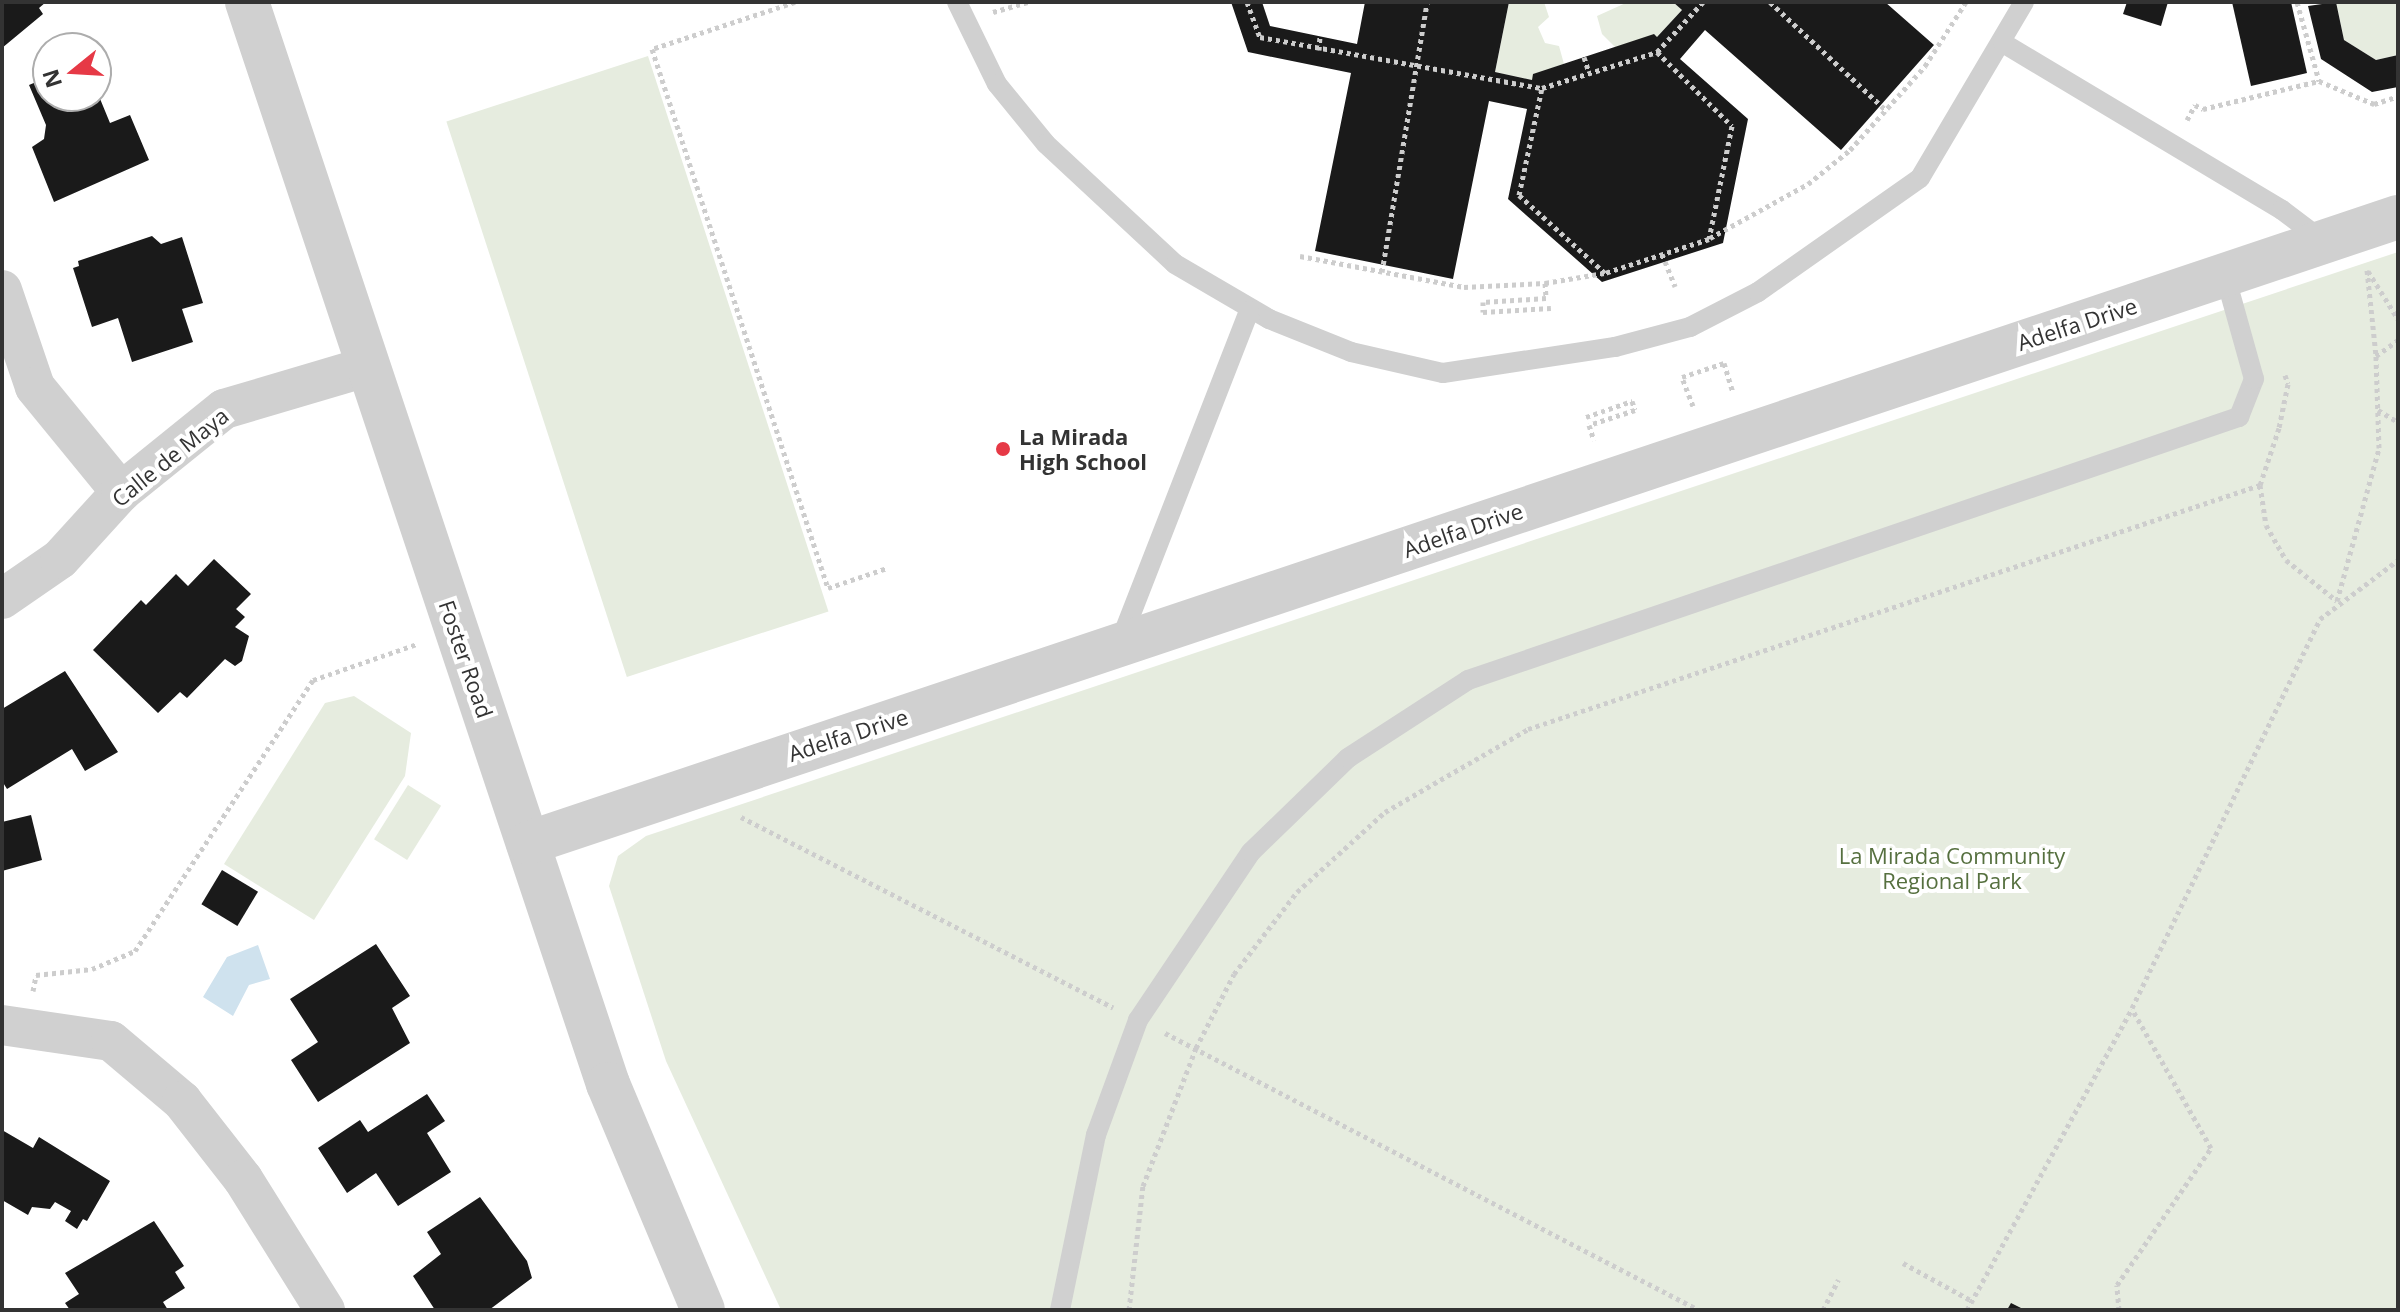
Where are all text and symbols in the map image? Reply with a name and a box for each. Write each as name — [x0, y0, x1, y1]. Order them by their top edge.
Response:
north arrow — [32, 32, 112, 112]
text: N — [34, 66, 68, 92]
street label: Adelfa Drive — [2014, 292, 2140, 356]
street label: Calle de Maya — [106, 402, 234, 512]
place label: La Mirada High School — [1019, 423, 1147, 474]
marker: La Mirada High School — [994, 440, 1012, 458]
street label: Adelfa Drive — [1400, 497, 1526, 563]
street label: Foster Road — [434, 597, 498, 721]
street label: Adelfa Drive — [785, 703, 911, 767]
park label: La Mirada Community Regional Park — [1839, 842, 2065, 894]

